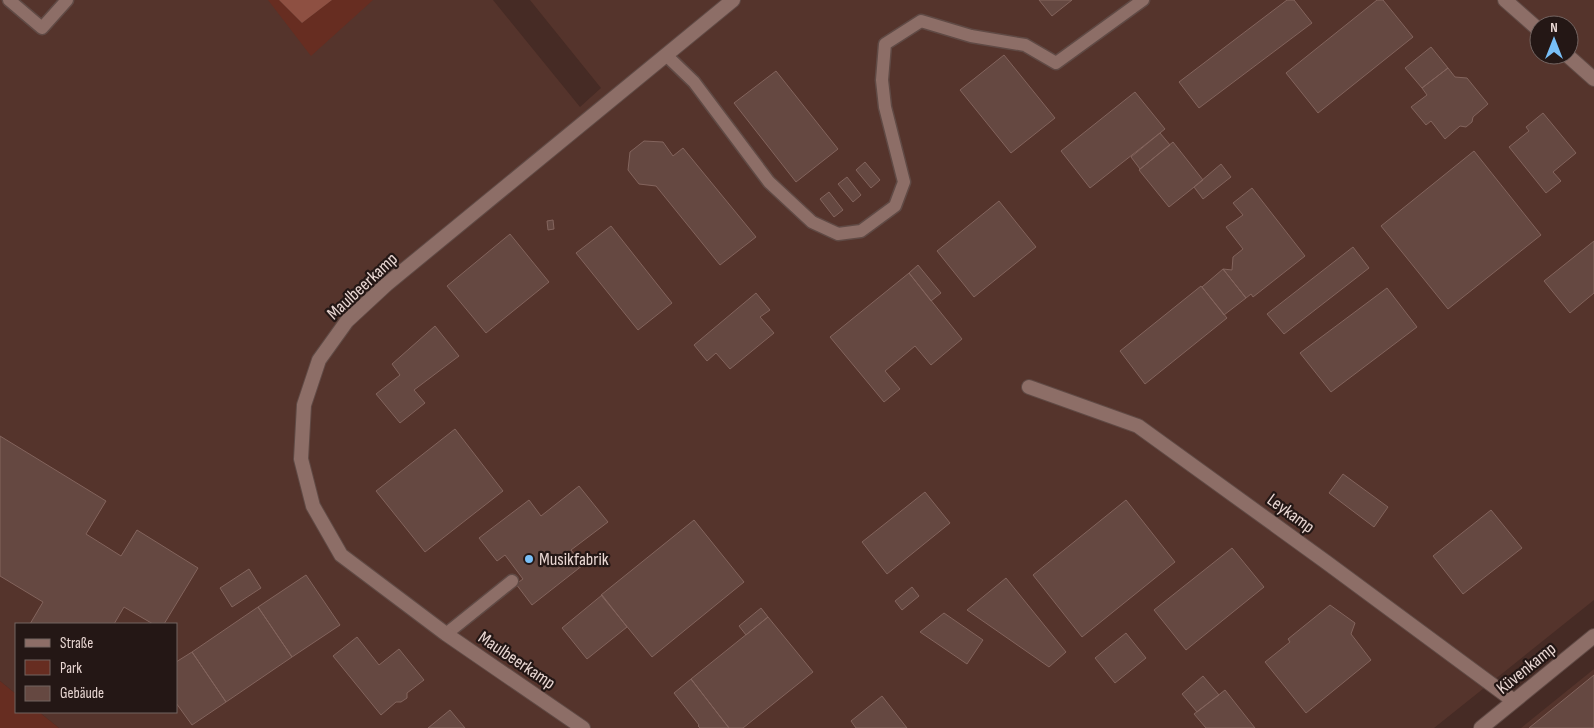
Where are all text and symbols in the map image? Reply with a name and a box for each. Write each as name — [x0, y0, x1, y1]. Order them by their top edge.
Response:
north arrow — [1529, 15, 1579, 65]
text: N — [1550, 19, 1558, 36]
street label: Maulbeerkamp — [323, 249, 402, 324]
street label: Leykamp — [1263, 489, 1318, 538]
place label: Musikfabrik — [539, 549, 609, 570]
marker: Musikfabrik — [523, 553, 535, 565]
legend — [15, 623, 178, 713]
street label: Maulbeerkamp — [474, 627, 559, 694]
text: Straße — [60, 634, 93, 653]
street label: Küvenkamp — [1492, 638, 1560, 699]
text: Park — [60, 659, 82, 678]
text: Gebäude — [60, 684, 104, 703]

